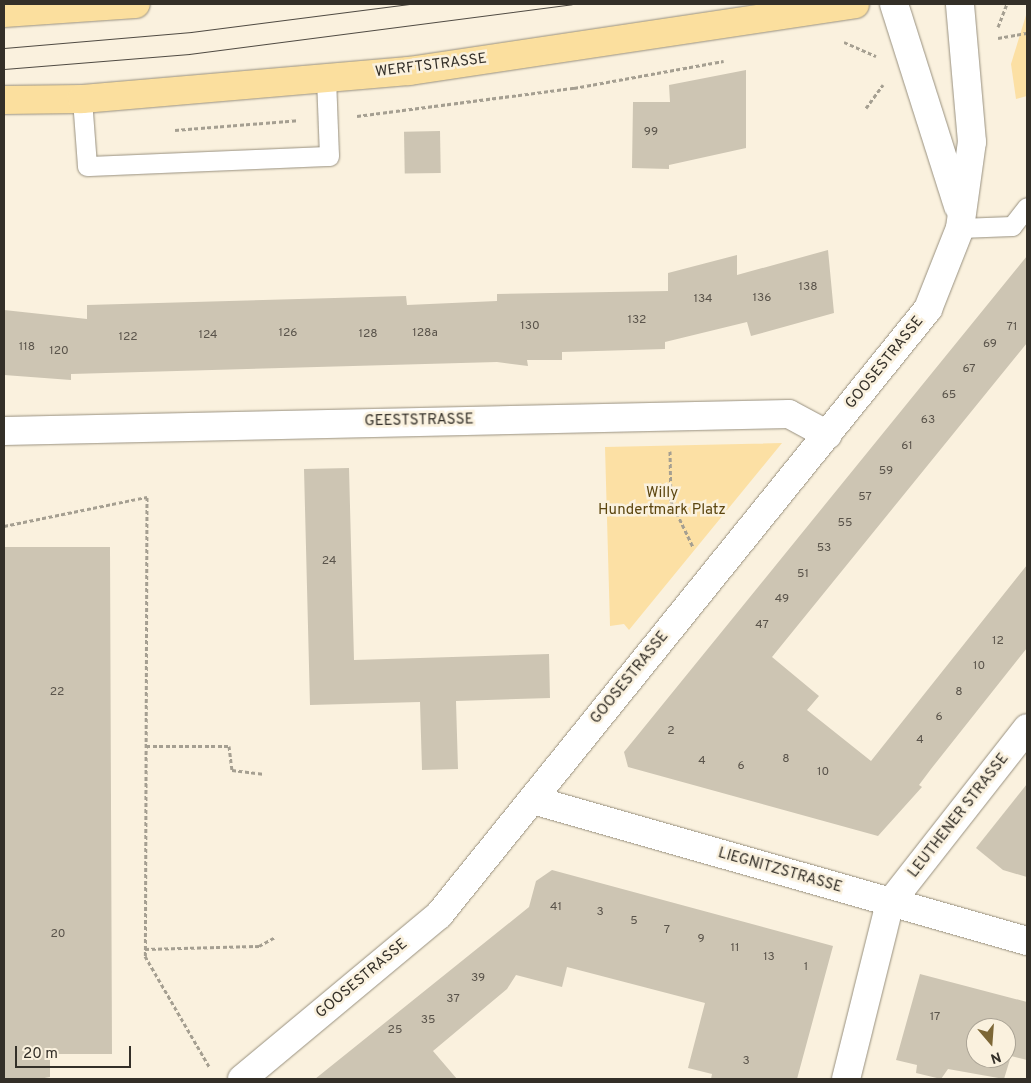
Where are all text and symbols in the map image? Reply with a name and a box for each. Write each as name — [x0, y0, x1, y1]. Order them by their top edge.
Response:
street label: WERFTSTRASSE — [374, 50, 488, 82]
house number: 99 — [644, 126, 658, 140]
house number: 138 — [798, 281, 818, 295]
house number: 136 — [753, 292, 771, 306]
house number: 134 — [693, 293, 713, 307]
street label: GOOSESTRASSE — [842, 313, 928, 413]
house number: 132 — [628, 314, 646, 328]
house number: 130 — [520, 320, 540, 334]
house number: 71 — [1007, 321, 1017, 335]
house number: 126 — [279, 327, 297, 341]
house number: 128a — [412, 327, 438, 341]
house number: 128 — [358, 328, 378, 342]
house number: 124 — [198, 329, 218, 343]
house number: 122 — [118, 331, 138, 345]
house number: 69 — [983, 338, 997, 352]
house number: 118 — [19, 341, 35, 355]
house number: 120 — [49, 345, 69, 359]
house number: 67 — [962, 363, 976, 377]
house number: 65 — [942, 389, 956, 403]
street label: GEESTSTRASSE — [364, 411, 474, 431]
house number: 63 — [921, 414, 935, 428]
house number: 61 — [901, 440, 913, 454]
house number: 59 — [879, 465, 893, 479]
park label: Willy Hundertmark Platz — [598, 484, 726, 519]
house number: 57 — [858, 491, 872, 505]
house number: 55 — [838, 517, 852, 531]
house number: 53 — [817, 542, 831, 556]
house number: 24 — [322, 555, 336, 569]
house number: 51 — [797, 568, 809, 582]
house number: 49 — [775, 593, 789, 607]
house number: 47 — [755, 619, 769, 633]
street label: GOOSESTRASSE — [587, 628, 673, 728]
house number: 12 — [992, 635, 1004, 649]
house number: 10 — [973, 660, 985, 674]
house number: 22 — [50, 686, 64, 700]
house number: 8 — [955, 686, 963, 700]
house number: 6 — [935, 711, 943, 725]
house number: 2 — [667, 725, 675, 739]
house number: 4 — [916, 734, 924, 748]
street label: LEUTHENER STRASSE — [905, 750, 1013, 882]
house number: 8 — [782, 753, 790, 767]
house number: 4 — [698, 755, 706, 769]
house number: 6 — [737, 760, 745, 774]
house number: 10 — [817, 766, 829, 780]
street label: LIEGNITZSTRASSE — [716, 845, 844, 897]
house number: 41 — [550, 901, 562, 915]
house number: 3 — [596, 906, 604, 920]
house number: 5 — [630, 915, 638, 929]
house number: 7 — [664, 924, 670, 938]
house number: 20 — [50, 928, 66, 942]
house number: 9 — [697, 933, 705, 947]
street label: GOOSESTRASSE — [313, 936, 411, 1022]
house number: 11 — [731, 942, 739, 956]
house number: 13 — [763, 951, 775, 965]
house number: 1 — [804, 961, 808, 975]
house number: 39 — [471, 972, 485, 986]
house number: 37 — [446, 993, 460, 1007]
house number: 17 — [930, 1011, 940, 1025]
house number: 35 — [421, 1014, 435, 1028]
north arrow — [966, 1018, 1016, 1068]
house number: 25 — [388, 1024, 402, 1038]
scale bar — [18, 1036, 134, 1068]
text: 20 m — [23, 1045, 58, 1064]
text: N — [988, 1047, 1003, 1066]
house number: 3 — [742, 1055, 750, 1069]

